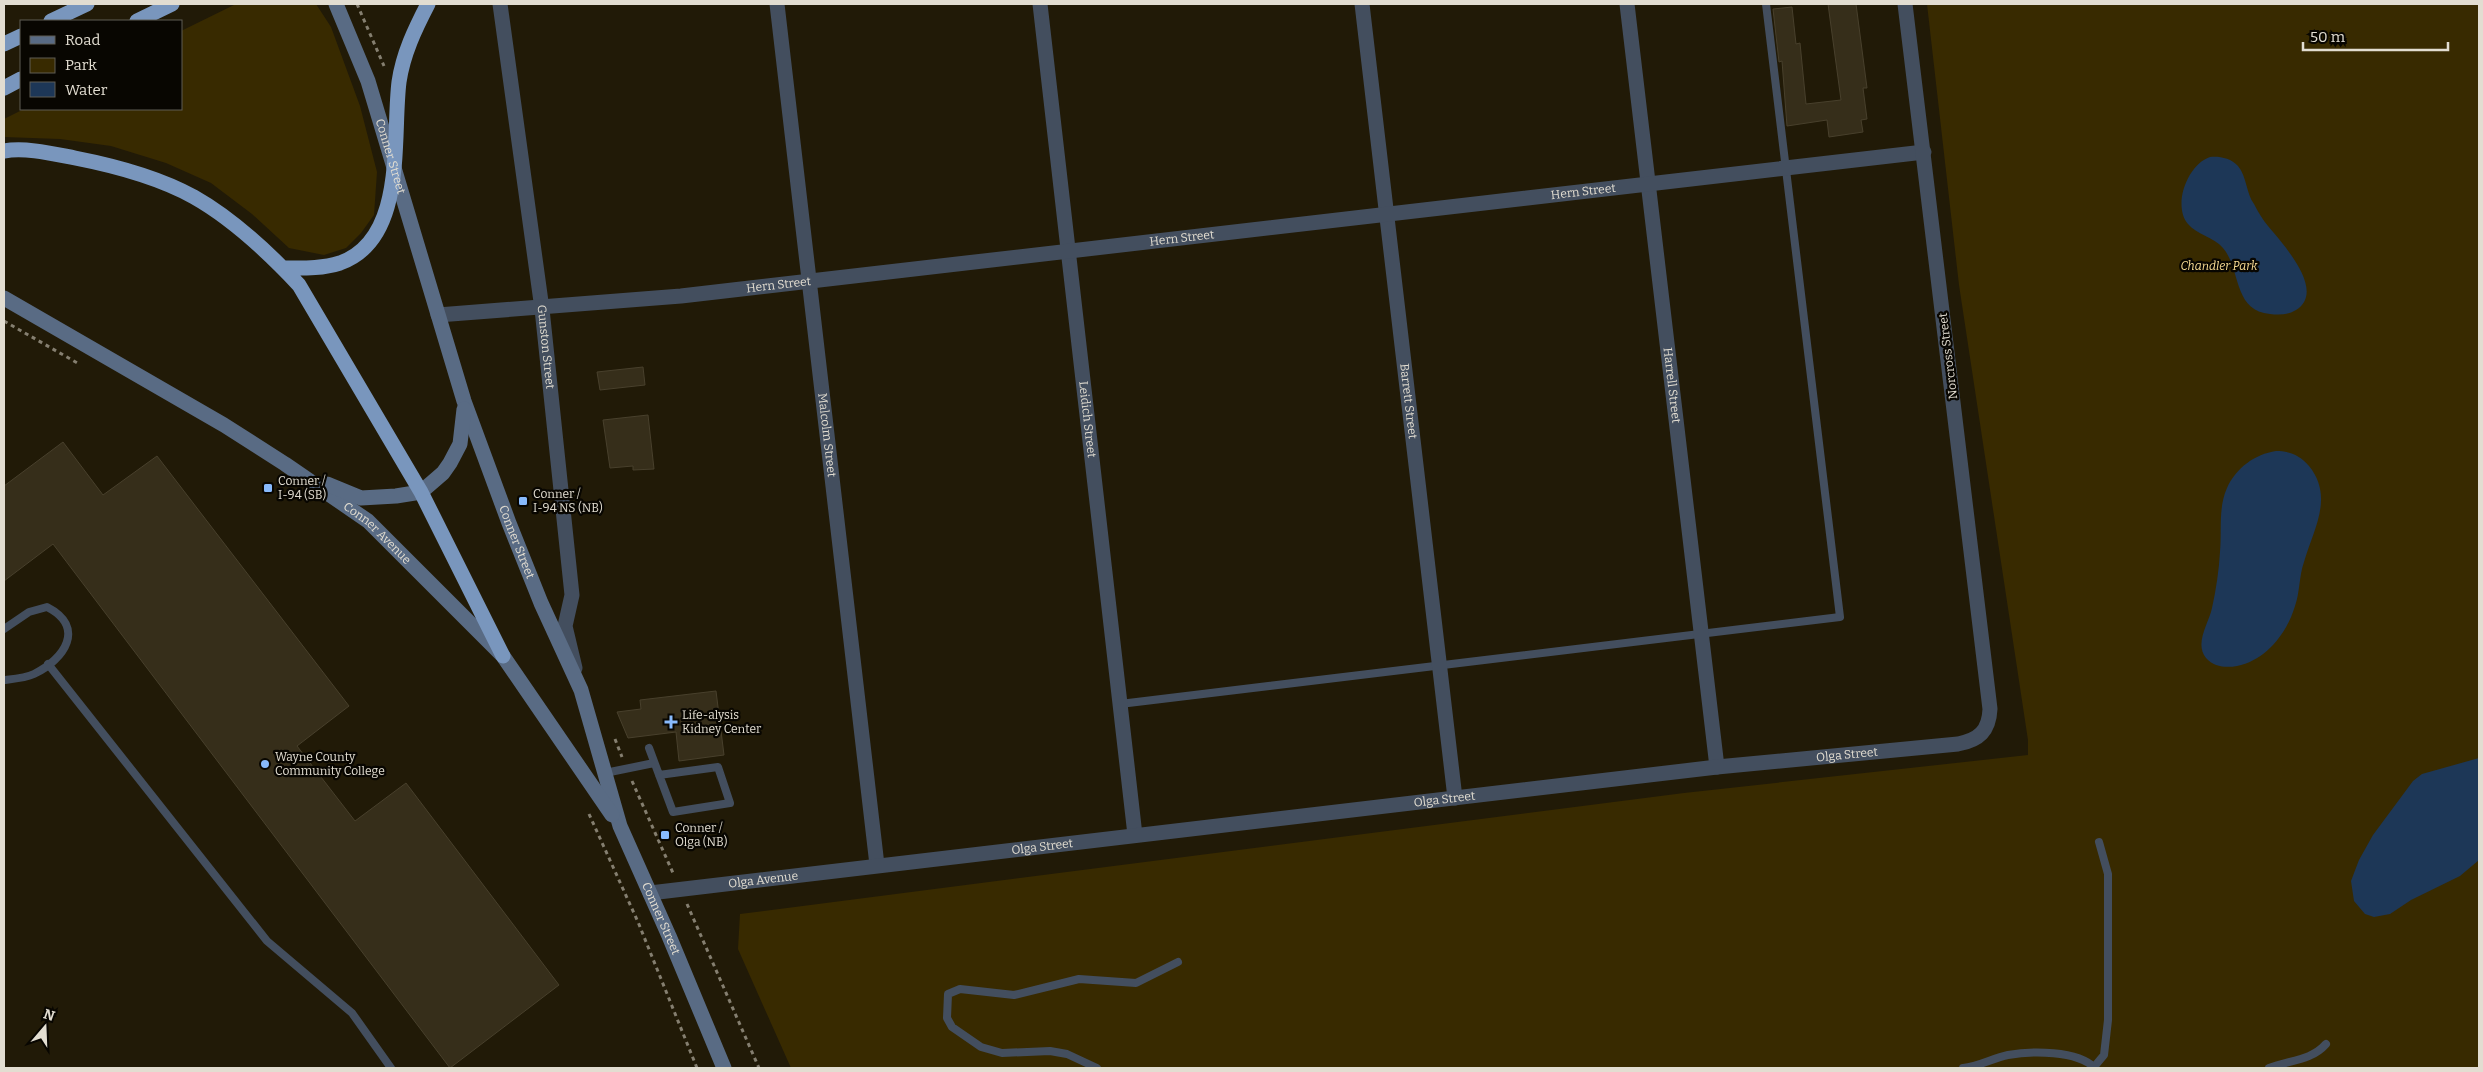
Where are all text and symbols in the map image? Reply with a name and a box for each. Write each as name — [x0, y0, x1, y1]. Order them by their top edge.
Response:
legend — [20, 20, 182, 110]
scale bar — [2303, 20, 2448, 52]
text: 50 m — [2310, 28, 2346, 46]
text: Road — [65, 31, 100, 49]
text: Park — [65, 56, 97, 74]
text: Water — [65, 81, 108, 99]
street label: Conner Street — [373, 117, 409, 196]
street label: Hern Street — [1550, 181, 1617, 202]
street label: Hern Street — [1149, 227, 1216, 249]
park label: Chandler Park — [2180, 259, 2258, 273]
street label: Hern Street — [745, 274, 812, 295]
street label: Gunston Street — [535, 304, 557, 390]
street label: Norcross Street — [1936, 311, 1960, 400]
street label: Harrell Street — [1661, 347, 1683, 425]
street label: Barrett Street — [1397, 363, 1420, 440]
street label: Leidich Street — [1076, 380, 1099, 459]
street label: Malcolm Street — [815, 392, 839, 479]
place label: Conner / I-94 (SB) — [278, 474, 327, 502]
marker: Conner / I-94 (SB) — [262, 482, 274, 494]
place label: Conner / I-94 NS (NB) — [533, 487, 603, 515]
marker: Conner / I-94 NS (NB) — [517, 495, 529, 507]
street label: Conner Avenue — [341, 499, 414, 567]
street label: Conner Street — [496, 503, 538, 581]
place label: Life-alysis Kidney Center — [682, 708, 762, 736]
marker: Life-alysis Kidney Center — [664, 715, 678, 729]
street label: Olga Street — [1816, 745, 1879, 765]
place label: Wayne County Community College — [275, 750, 385, 778]
marker: Wayne County Community College — [259, 758, 271, 770]
street label: Olga Street — [1413, 789, 1477, 810]
place label: Conner / Olga (NB) — [675, 821, 728, 849]
marker: Conner / Olga (NB) — [659, 829, 671, 841]
street label: Olga Street — [1011, 836, 1074, 857]
street label: Olga Avenue — [728, 869, 799, 891]
street label: Conner Street — [639, 880, 683, 957]
north arrow — [20, 1002, 70, 1052]
text: N — [41, 1005, 57, 1025]

